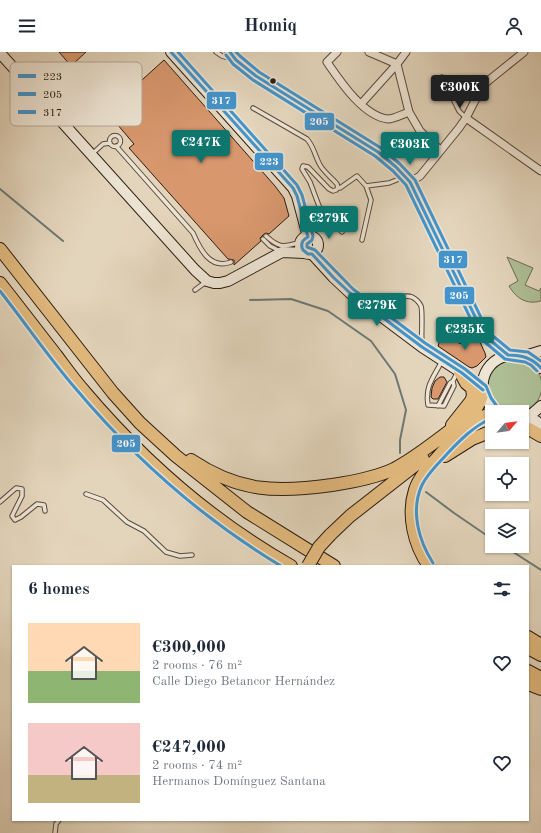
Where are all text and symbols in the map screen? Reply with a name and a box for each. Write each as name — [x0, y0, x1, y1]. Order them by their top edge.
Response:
icon: menu — [16, 15, 38, 37]
icon: person — [503, 15, 525, 37]
text: Homiq — [244, 17, 297, 35]
legend — [10, 62, 142, 126]
text: 223 — [43, 72, 62, 83]
pin: €300K — [432, 75, 488, 109]
unlabelled marker — [268, 76, 278, 86]
text: €300K — [440, 81, 480, 94]
text: 205 — [43, 90, 62, 101]
line badge: 317 — [206, 91, 237, 110]
text: 317 — [211, 96, 231, 107]
text: 317 — [43, 108, 62, 119]
line badge: 205 — [304, 112, 335, 131]
text: 205 — [309, 117, 329, 128]
pin: €247K — [173, 130, 229, 164]
pin: €303K — [382, 132, 438, 166]
text: €247K — [181, 136, 221, 149]
text: €303K — [390, 138, 430, 151]
line badge: 223 — [254, 152, 284, 171]
text: 223 — [259, 157, 279, 168]
pin: €279K — [301, 206, 357, 240]
text: €279K — [309, 212, 349, 225]
line badge: 317 — [438, 250, 468, 269]
text: 317 — [443, 255, 463, 266]
line badge: 205 — [444, 286, 475, 305]
text: 205 — [449, 291, 469, 302]
pin: €279K — [349, 293, 405, 327]
text: €279K — [357, 299, 397, 312]
pin: €235K — [437, 317, 493, 351]
text: €235K — [445, 323, 485, 336]
north arrow — [485, 405, 529, 449]
map controls — [485, 405, 529, 553]
line badge: 205 — [111, 434, 141, 453]
text: 205 — [116, 439, 136, 450]
button: locate — [485, 457, 529, 501]
button: layers — [485, 509, 529, 553]
icon: filters — [491, 578, 513, 600]
text: 6 homes — [28, 581, 90, 598]
icon: home — [60, 639, 108, 687]
text: €300,000 — [152, 639, 226, 656]
icon: heart — [491, 652, 513, 674]
text: 2 rooms · 76 m² — [152, 659, 242, 672]
text: Calle Diego Betancor Hernández — [152, 675, 335, 688]
icon: home — [60, 739, 108, 787]
text: €247,000 — [152, 739, 226, 756]
icon: heart — [491, 752, 513, 774]
text: 2 rooms · 74 m² — [152, 759, 242, 772]
text: Hermanos Domínguez Santana — [152, 775, 326, 788]

